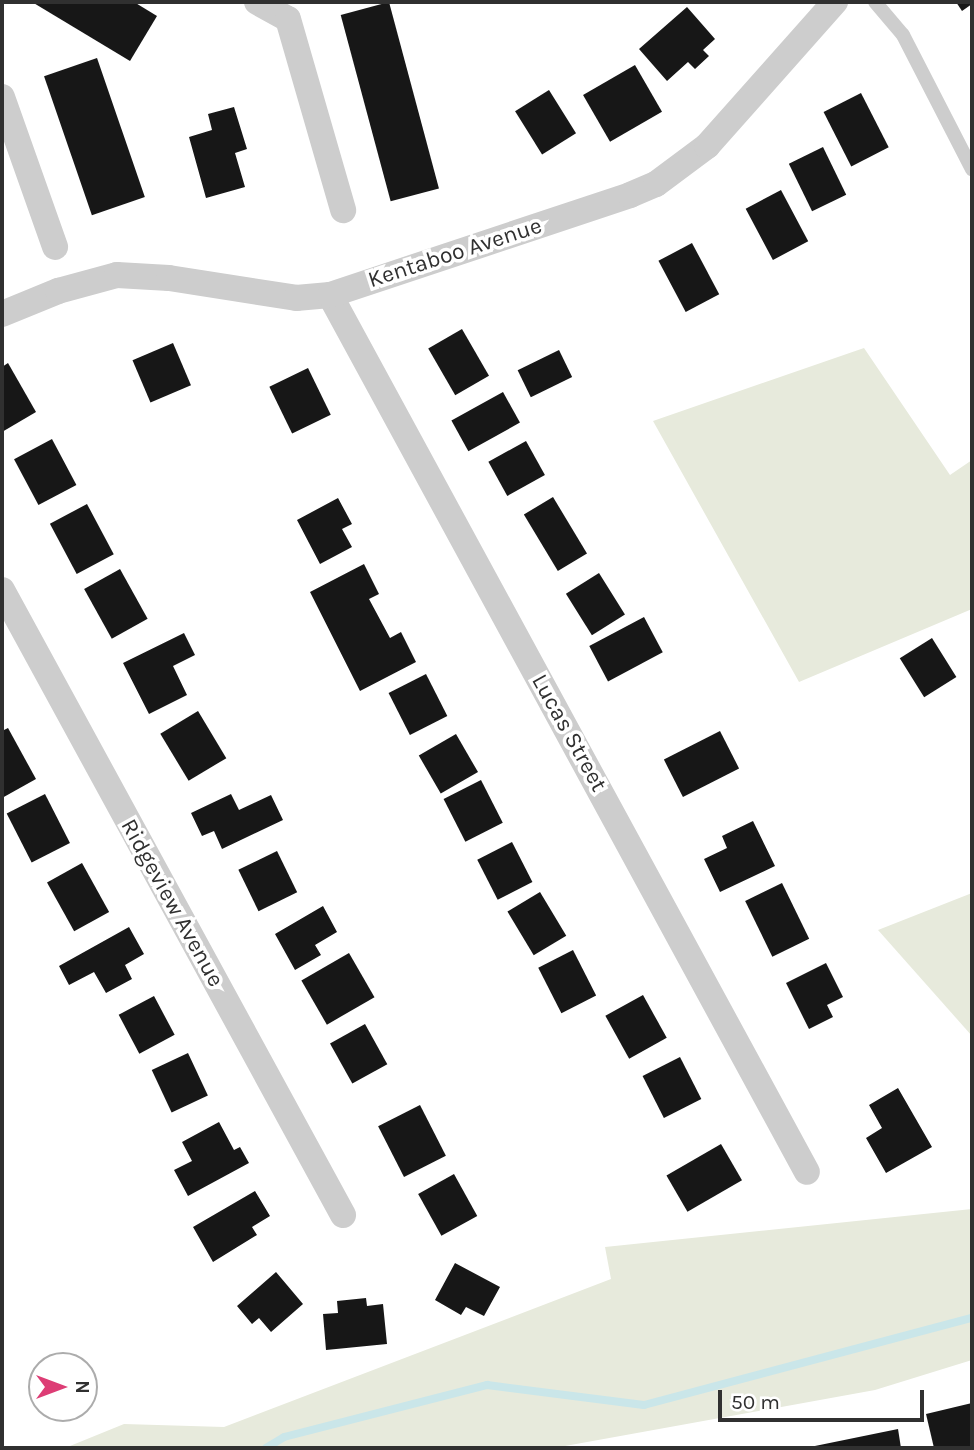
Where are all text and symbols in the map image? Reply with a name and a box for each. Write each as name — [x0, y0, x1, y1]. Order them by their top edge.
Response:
street label: Kentaboo Avenue — [365, 212, 545, 294]
street label: Lucas Street — [525, 670, 613, 796]
street label: Ridgeview Avenue — [115, 814, 229, 992]
north arrow — [28, 1352, 98, 1422]
scale bar — [722, 1376, 928, 1420]
text: N — [71, 1380, 93, 1394]
text: 50 m — [731, 1390, 780, 1414]

